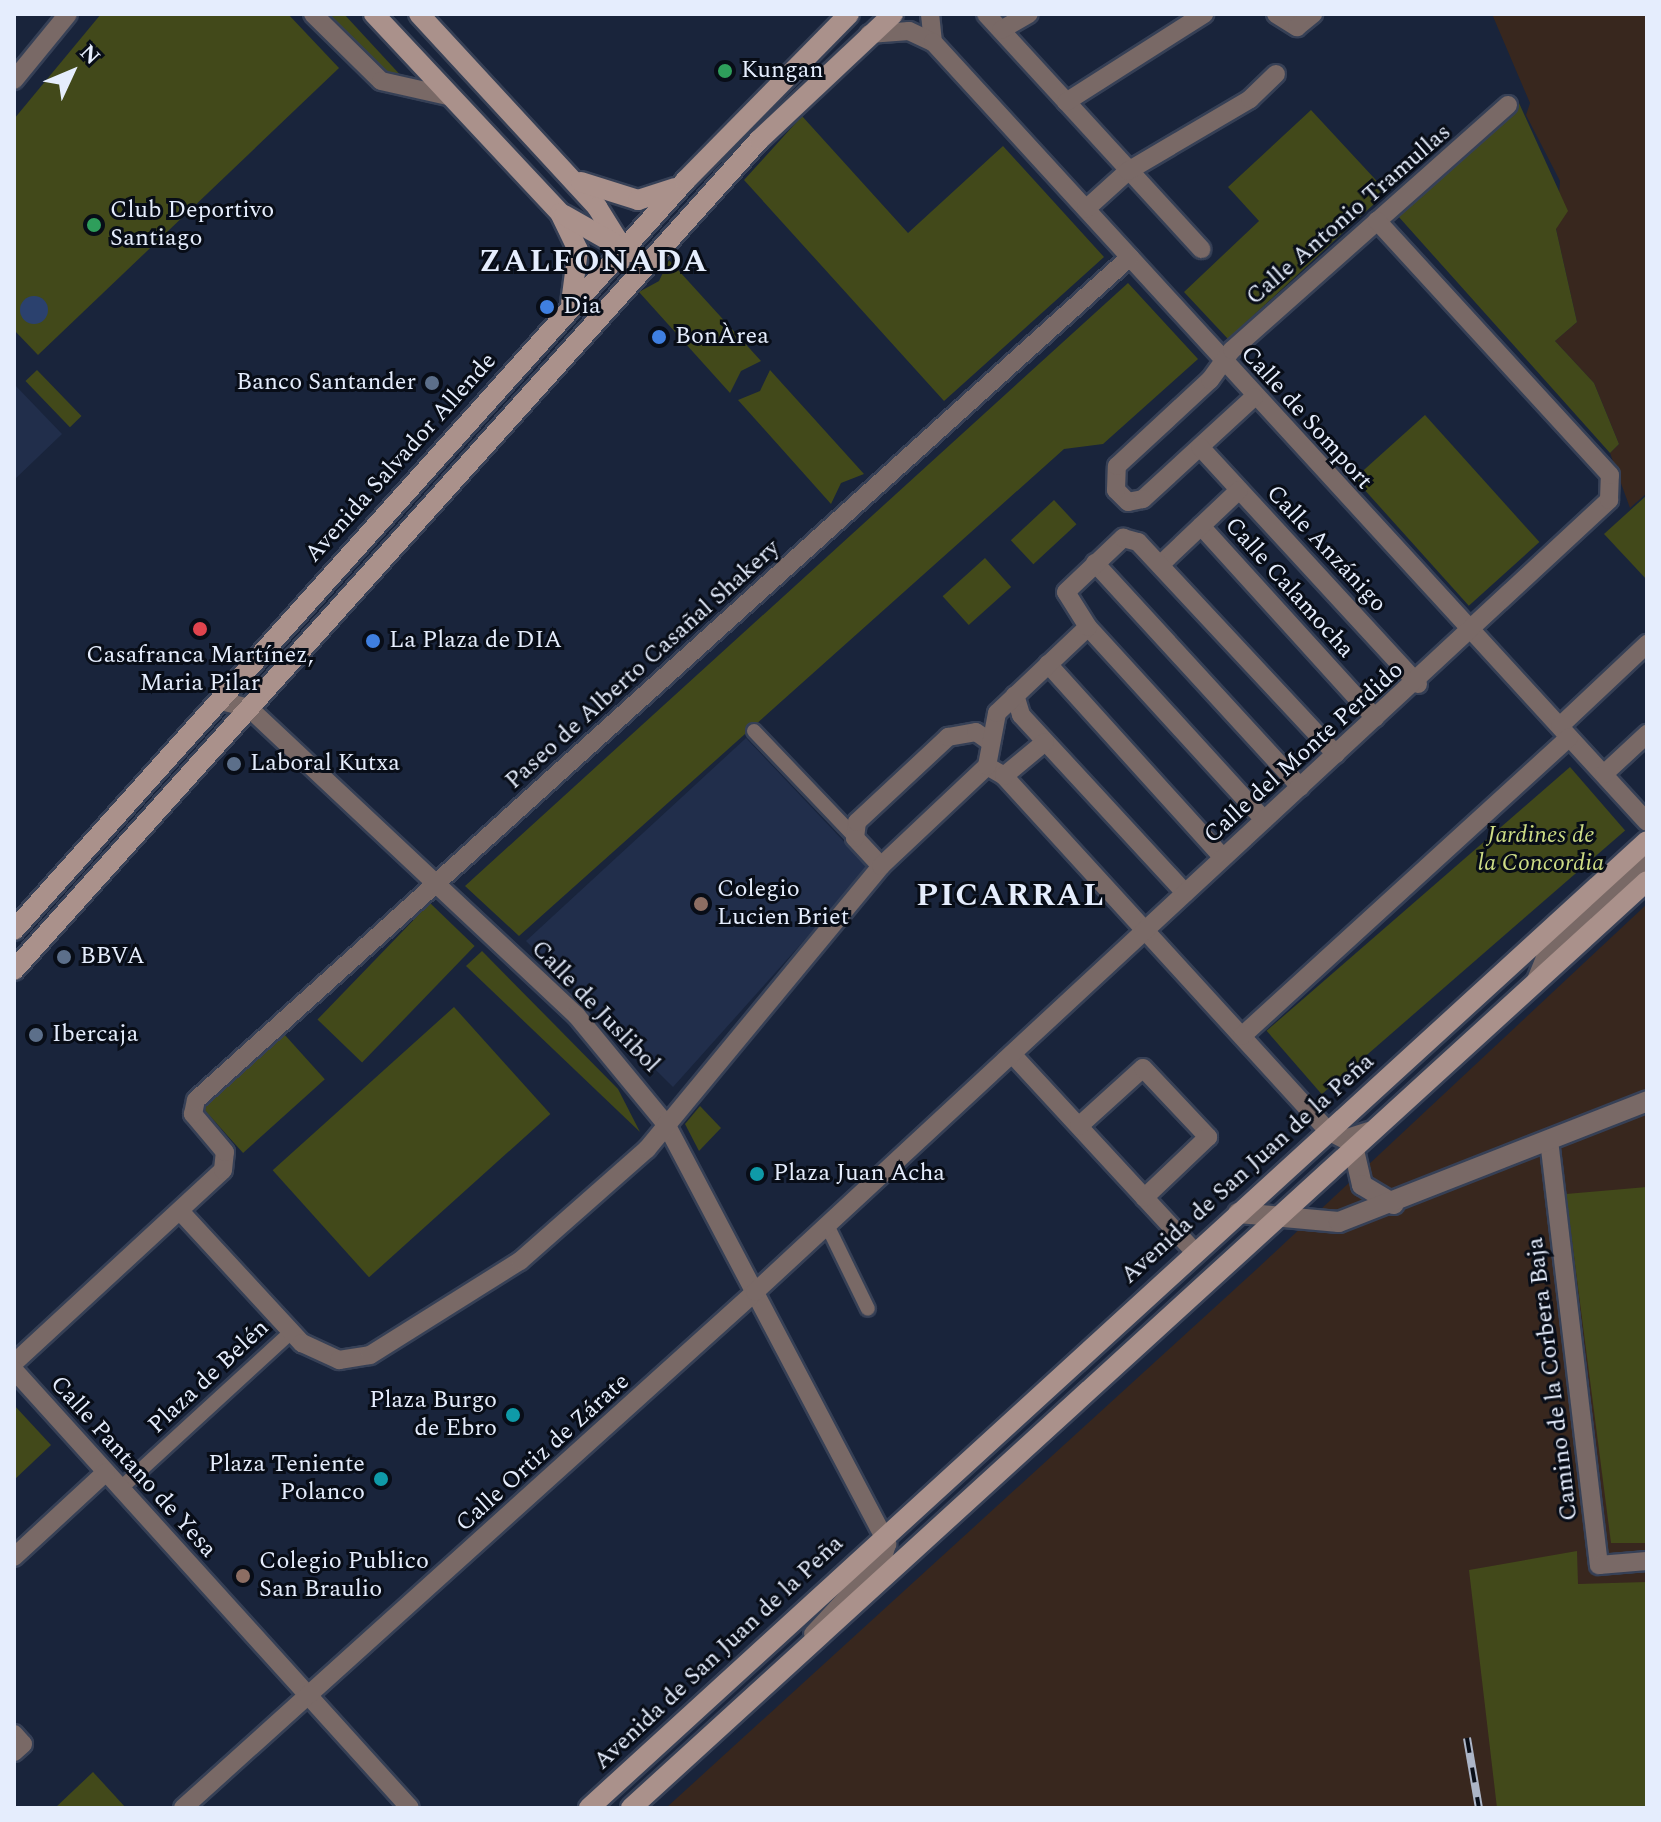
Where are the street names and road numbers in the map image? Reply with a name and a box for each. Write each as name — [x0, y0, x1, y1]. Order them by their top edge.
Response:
street label: Calle Antonio Tramullas — [1241, 118, 1457, 312]
street label: Calle de Somport — [1234, 340, 1378, 496]
street label: Avenida Salvador Allende — [299, 347, 503, 569]
street label: Calle Anzánigo — [1260, 480, 1392, 618]
street label: Calle Calamocha — [1218, 512, 1360, 664]
street label: Paseo de Alberto Casañal Shakery — [500, 534, 786, 796]
street label: Calle del Monte Perdido — [1198, 656, 1410, 850]
street label: Calle de Juslibol — [525, 935, 665, 1079]
street label: Avenida de San Juan de la Peña — [1115, 1048, 1381, 1290]
street label: Camino de la Corbera Baja — [1521, 1236, 1585, 1522]
street label: Plaza de Belén — [143, 1314, 275, 1440]
street label: Calle Ortiz de Zárate — [450, 1368, 636, 1538]
street label: Calle Pantano de Yesa — [44, 1370, 222, 1564]
street label: Avenida de San Juan de la Peña — [588, 1530, 850, 1776]

